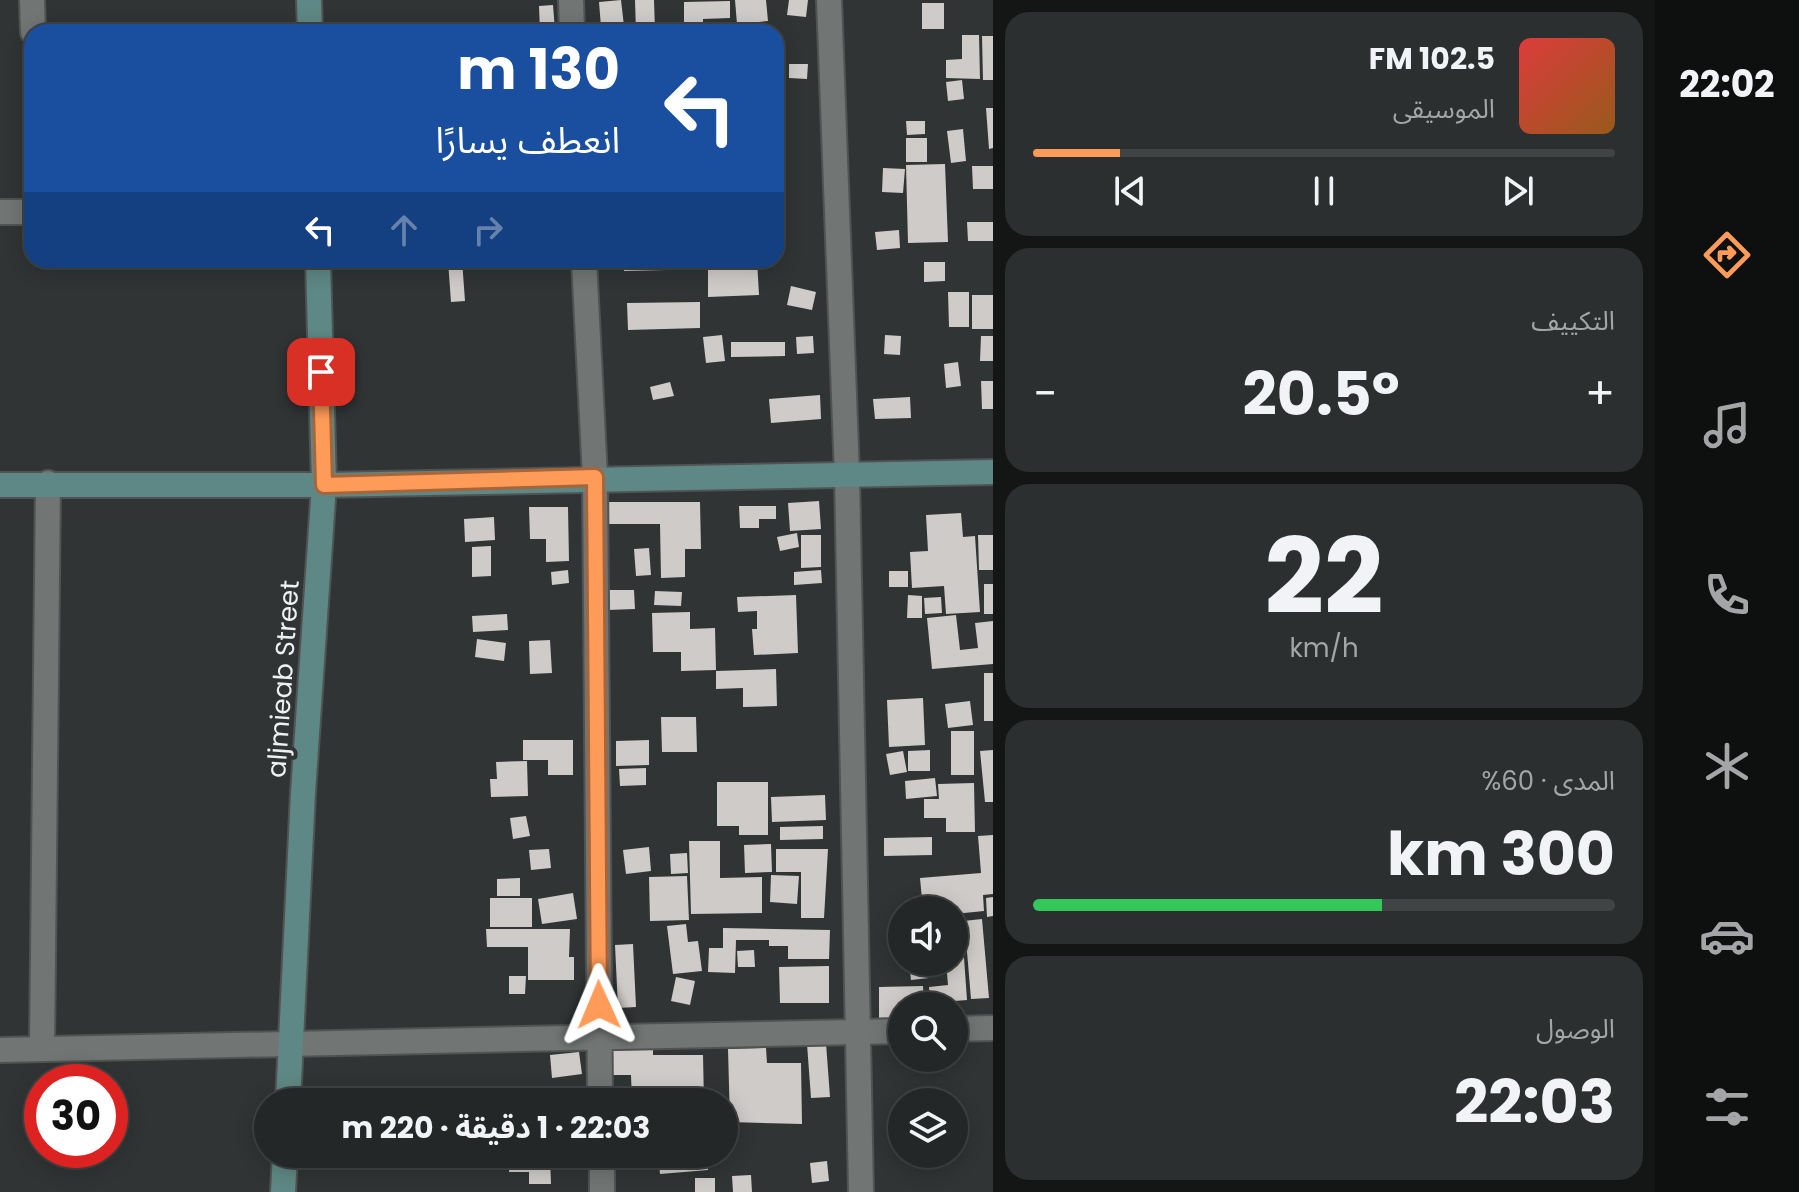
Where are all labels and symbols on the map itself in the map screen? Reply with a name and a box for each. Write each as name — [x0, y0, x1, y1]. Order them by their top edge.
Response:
pin — [287, 338, 355, 406]
street label: aljmieab Street — [258, 579, 308, 779]
position arrow — [557, 963, 641, 1047]
speed limit sign: 30 — [24, 1064, 128, 1168]

